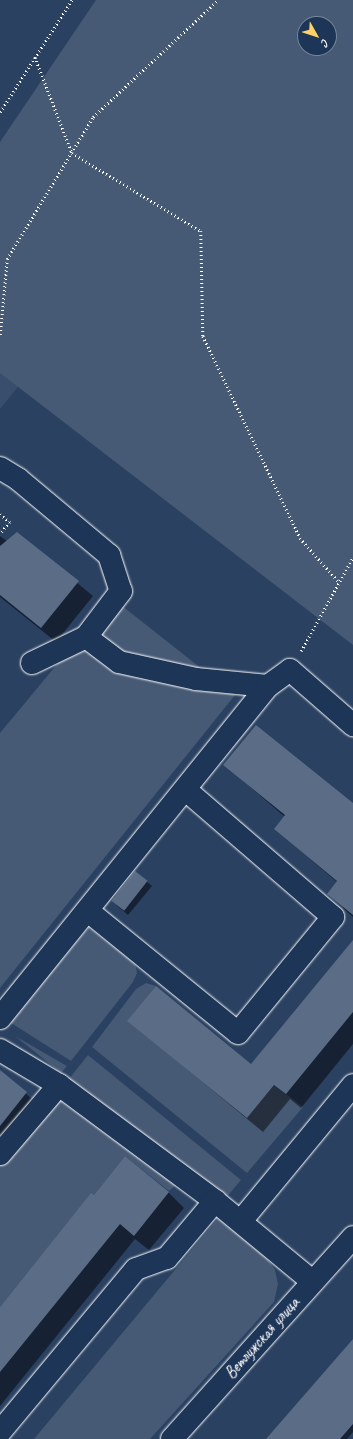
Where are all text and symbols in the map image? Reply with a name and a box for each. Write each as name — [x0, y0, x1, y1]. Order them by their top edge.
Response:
north arrow — [297, 16, 337, 56]
text: С — [318, 36, 333, 49]
street label: Ветлужская улица — [220, 1293, 304, 1383]

